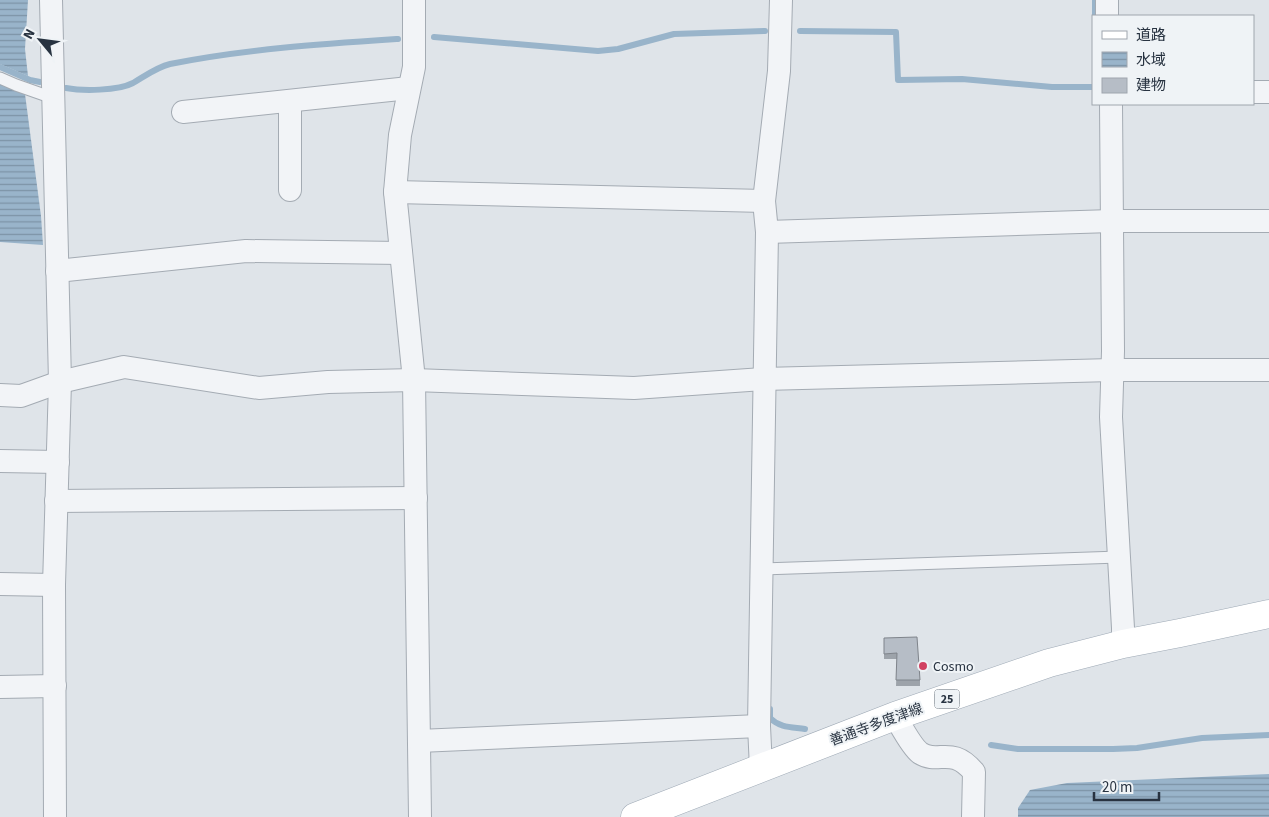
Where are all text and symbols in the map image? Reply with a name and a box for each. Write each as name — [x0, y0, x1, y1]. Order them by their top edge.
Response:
north arrow — [15, 15, 65, 65]
legend — [1092, 15, 1254, 105]
text: N — [19, 25, 41, 43]
text: 道路 — [1136, 25, 1166, 46]
text: 水域 — [1136, 50, 1166, 71]
text: 建物 — [1136, 75, 1166, 96]
place label: Cosmo — [933, 657, 974, 677]
marker: Cosmo — [917, 660, 929, 672]
road number: 25 — [934, 690, 960, 709]
street label: 善通寺多度津線 — [827, 699, 926, 751]
scale bar — [1094, 770, 1159, 802]
text: 20 m — [1102, 777, 1132, 798]

